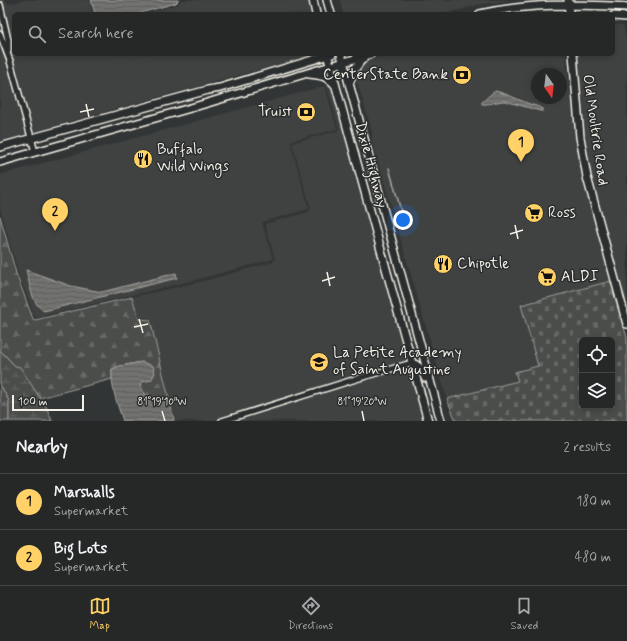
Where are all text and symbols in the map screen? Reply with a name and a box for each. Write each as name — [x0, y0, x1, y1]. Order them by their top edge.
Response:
search box — [12, 12, 615, 56]
icon: search — [26, 23, 48, 45]
text: Search here — [58, 24, 134, 44]
bank icon: CenterState Bank — [451, 64, 473, 86]
place label: CenterState Bank — [323, 65, 448, 85]
north arrow — [531, 68, 567, 104]
street label: Old Moultrie Road — [577, 73, 613, 187]
bank icon: Truist — [295, 101, 317, 123]
place label: Truist — [258, 102, 293, 122]
street label: Dixie Highway — [349, 120, 392, 211]
pin: 1 — [508, 129, 534, 162]
place label: Buffalo Wild Wings — [157, 140, 229, 178]
restaurant icon: Buffalo Wild Wings — [132, 148, 154, 170]
pin: 2 — [42, 198, 68, 231]
supermarket icon: Ross — [523, 202, 545, 224]
place label: Ross — [548, 203, 576, 223]
your location — [393, 210, 413, 230]
restaurant icon: Chipotle — [432, 253, 454, 275]
place label: Chipotle — [457, 254, 509, 274]
supermarket icon: ALDI — [536, 266, 558, 288]
place label: ALDI — [561, 267, 599, 287]
map controls — [579, 337, 615, 409]
button: locate — [579, 337, 615, 373]
place label: La Petite Academy of Saint Augustine — [333, 343, 462, 380]
school or university icon: La Petite Academy of Saint Augustine — [308, 351, 330, 373]
button: layers — [579, 373, 615, 409]
scale bar — [12, 393, 84, 412]
text: 100 m — [18, 395, 48, 409]
text: 81°19'10"W — [138, 395, 186, 409]
text: 81°19'20"W — [337, 395, 387, 409]
text: Nearby — [16, 436, 68, 458]
text: 2 results — [564, 439, 611, 456]
text: Marshalls — [54, 483, 115, 503]
text: 1 — [26, 493, 32, 510]
text: 180 m — [576, 493, 611, 510]
text: Supermarket — [54, 503, 128, 520]
text: Big Lots — [54, 539, 107, 559]
text: 2 — [26, 549, 32, 566]
text: 480 m — [575, 549, 611, 566]
text: Supermarket — [54, 559, 128, 576]
tab: Map — [89, 595, 111, 633]
tab: Directions — [288, 595, 333, 633]
tab: Saved — [511, 595, 538, 633]

